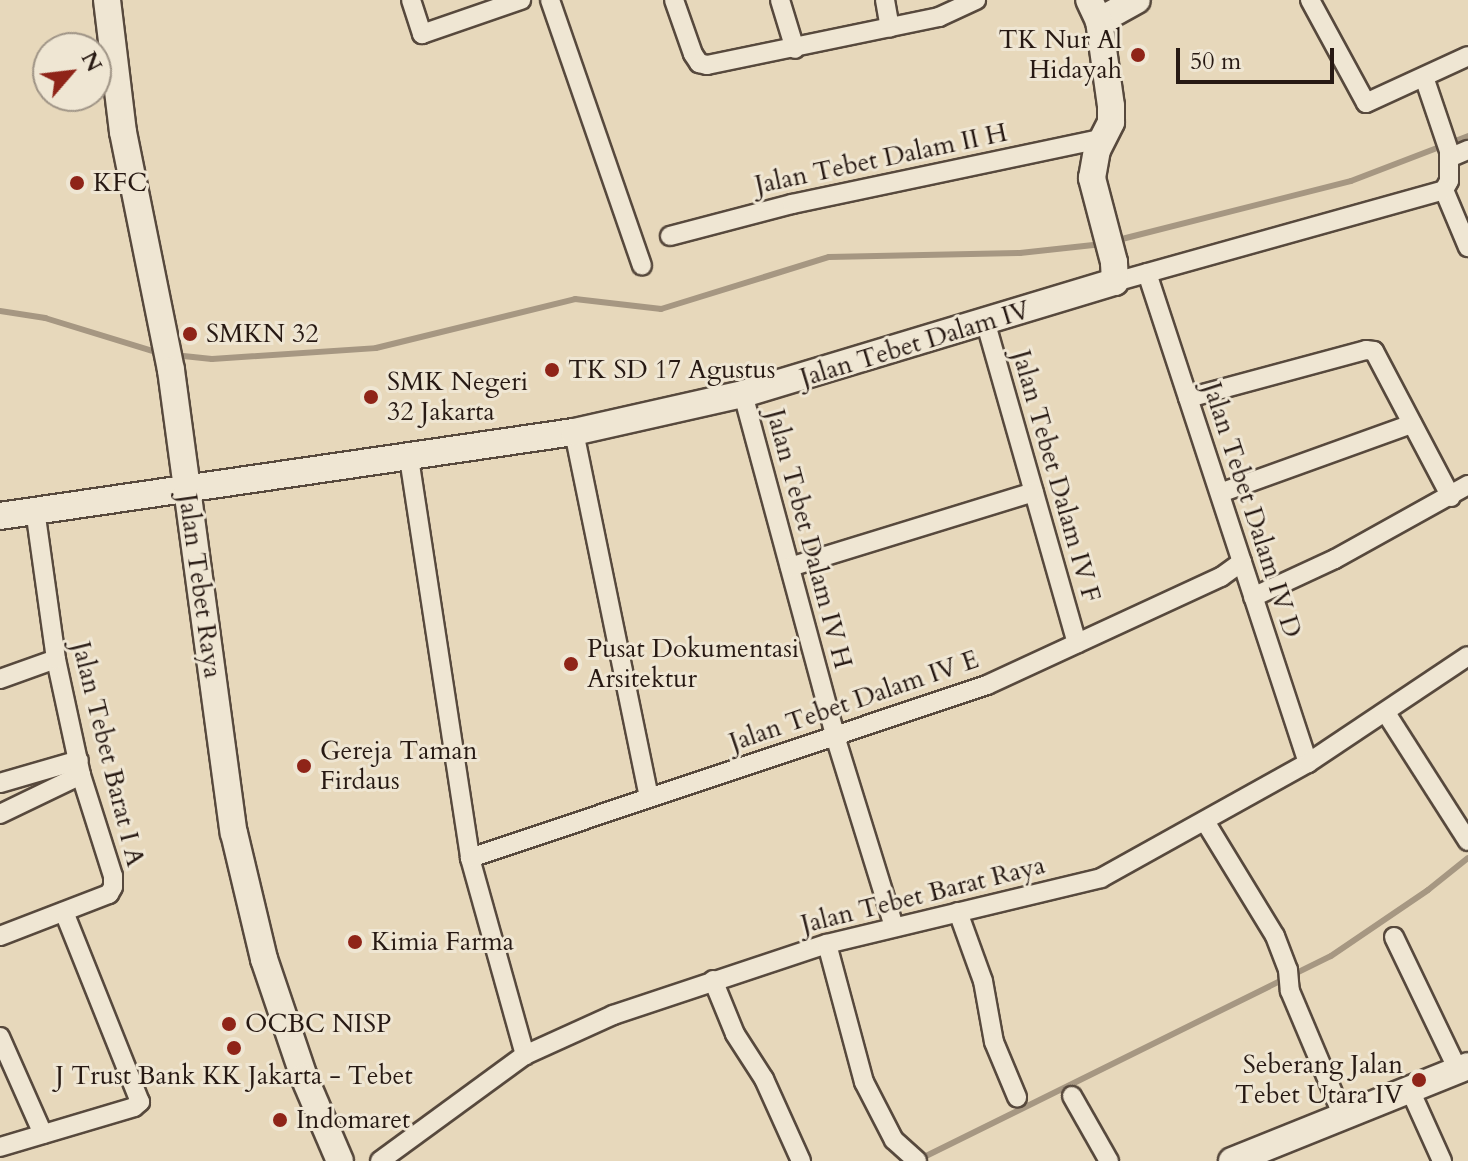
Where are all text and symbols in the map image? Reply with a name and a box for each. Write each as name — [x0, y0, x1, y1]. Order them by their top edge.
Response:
place label: TK Nur Al Hidayah — [999, 24, 1122, 86]
north arrow — [32, 32, 112, 112]
scale bar — [1180, 32, 1338, 82]
text: 50 m — [1190, 45, 1241, 78]
text: N — [74, 46, 109, 77]
marker: TK Nur Al Hidayah — [1129, 46, 1147, 64]
street label: Jalan Tebet Dalam II H — [752, 117, 1010, 201]
place label: KFC — [93, 167, 147, 199]
marker: KFC — [68, 174, 86, 192]
street label: Jalan Tebet Dalam IV — [796, 294, 1034, 394]
place label: SMKN 32 — [206, 318, 319, 350]
marker: SMKN 32 — [181, 325, 199, 343]
street label: Jalan Tebet Dalam IV F — [1005, 347, 1107, 605]
place label: TK SD 17 Agustus — [568, 354, 775, 386]
marker: TK SD 17 Agustus — [543, 361, 561, 379]
place label: SMK Negeri 32 Jakarta — [387, 366, 528, 428]
street label: Jalan Tebet Dalam IV D — [1196, 378, 1308, 642]
marker: SMK Negeri 32 Jakarta — [362, 388, 380, 406]
street label: Jalan Tebet Dalam IV H — [759, 406, 859, 672]
street label: Jalan Tebet Raya — [172, 492, 228, 680]
place label: Pusat Dokumentasi Arsitektur — [587, 633, 799, 694]
street label: Jalan Tebet Barat I A — [65, 638, 151, 870]
street label: Jalan Tebet Dalam IV E — [725, 644, 983, 758]
marker: Pusat Dokumentasi Arsitektur — [562, 655, 580, 673]
place label: Gereja Taman Firdaus — [320, 735, 478, 796]
marker: Gereja Taman Firdaus — [295, 757, 313, 775]
street label: Jalan Tebet Barat Raya — [798, 850, 1048, 940]
place label: Kimia Farma — [371, 926, 514, 958]
marker: Kimia Farma — [346, 933, 364, 951]
place label: OCBC NISP — [245, 1008, 391, 1040]
marker: OCBC NISP — [220, 1015, 238, 1033]
marker: J Trust Bank KK Jakarta - Tebet — [225, 1039, 243, 1057]
place label: Seberang Jalan Tebet Utara IV — [1235, 1049, 1403, 1110]
place label: J Trust Bank KK Jakarta - Tebet — [55, 1060, 413, 1092]
marker: Seberang Jalan Tebet Utara IV — [1410, 1071, 1428, 1089]
place label: Indomaret — [296, 1104, 410, 1136]
marker: Indomaret — [271, 1111, 289, 1129]

